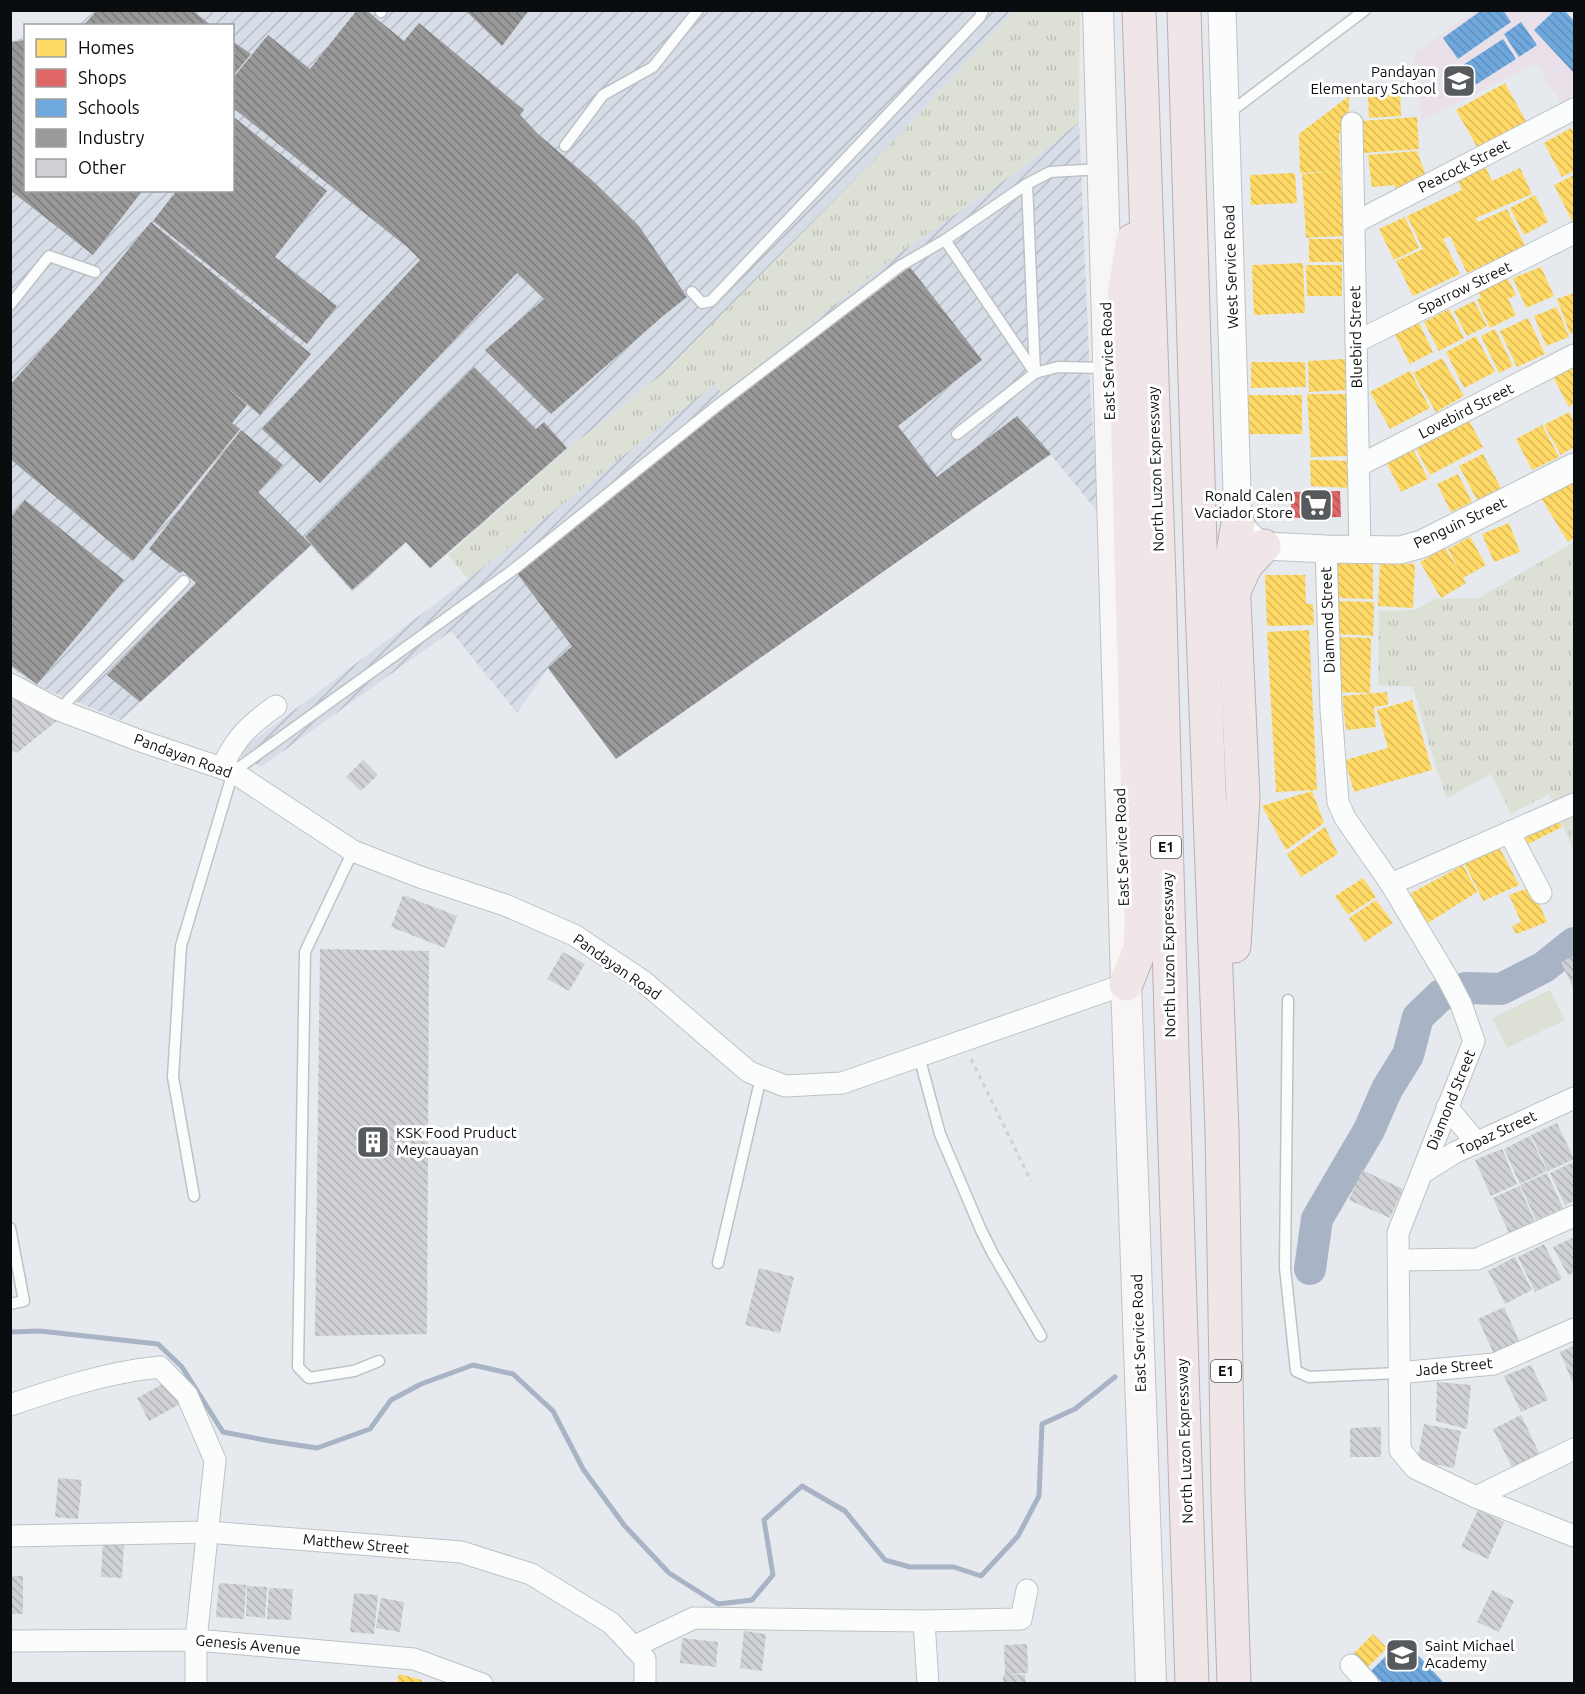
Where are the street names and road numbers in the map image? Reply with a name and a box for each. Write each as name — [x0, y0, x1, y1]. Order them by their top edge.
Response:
street label: Peacock Street — [1415, 135, 1512, 196]
street label: West Service Road — [1220, 205, 1241, 329]
street label: Sparrow Street — [1415, 258, 1514, 317]
street label: Bluebird Street — [1346, 286, 1365, 388]
street label: East Service Road — [1097, 302, 1118, 420]
street label: Lovebird Street — [1416, 379, 1516, 442]
street label: North Luzon Expressway — [1144, 386, 1167, 552]
street label: Penguin Street — [1411, 494, 1509, 551]
street label: Diamond Street — [1317, 566, 1338, 673]
street label: Pandayan Road — [132, 730, 235, 781]
street label: East Service Road — [1111, 788, 1132, 906]
road number: E1 — [1151, 836, 1181, 858]
street label: North Luzon Expressway — [1159, 872, 1178, 1038]
street label: Pandayan Road — [570, 930, 664, 1003]
street label: Diamond Street — [1423, 1047, 1478, 1152]
street label: Topaz Street — [1455, 1107, 1539, 1158]
street label: East Service Road — [1128, 1274, 1149, 1392]
street label: Jade Street — [1415, 1354, 1493, 1379]
street label: North Luzon Expressway — [1173, 1358, 1196, 1524]
road number: E1 — [1211, 1360, 1241, 1382]
street label: Matthew Street — [302, 1530, 410, 1557]
street label: Genesis Avenue — [195, 1631, 301, 1658]

